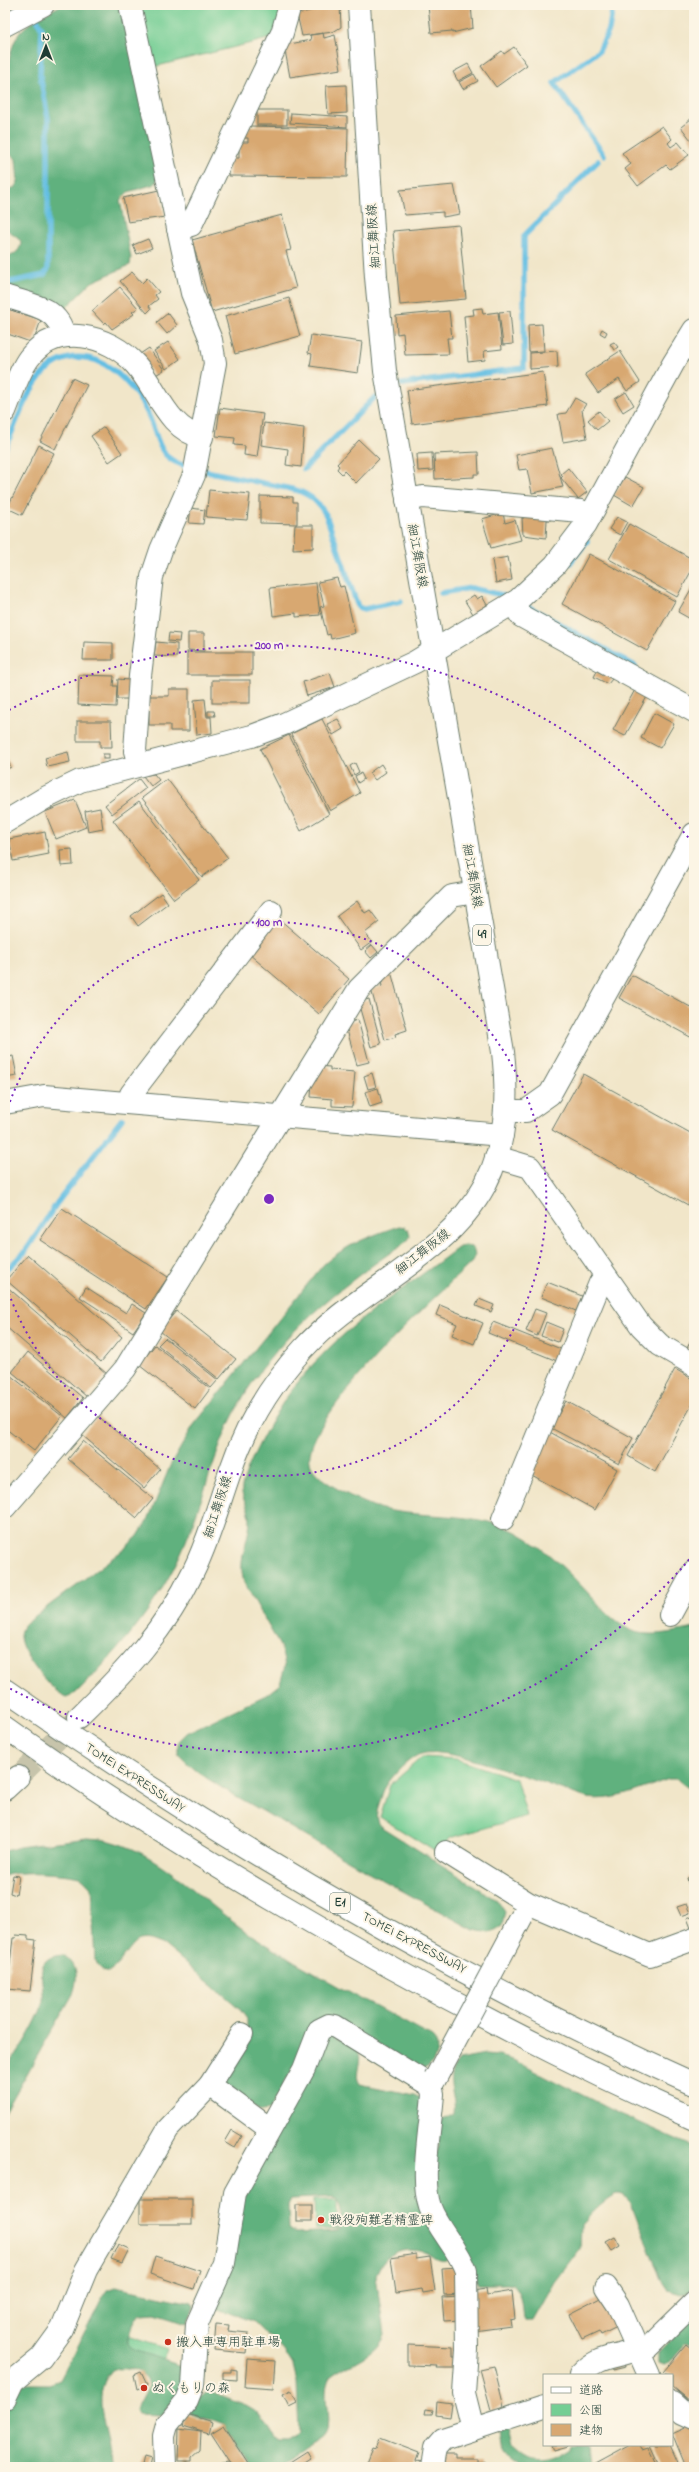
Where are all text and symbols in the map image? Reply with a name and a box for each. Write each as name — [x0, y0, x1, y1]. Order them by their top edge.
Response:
north arrow — [26, 26, 66, 66]
text: N — [42, 29, 50, 45]
street label: 細江舞阪線 — [362, 202, 386, 269]
street label: 細江舞阪線 — [402, 522, 432, 591]
text: 200 m — [254, 637, 284, 655]
street label: 細江舞阪線 — [457, 842, 487, 911]
text: 100 m — [256, 914, 283, 932]
road number: 49 — [473, 925, 491, 945]
centre of rings — [262, 1192, 276, 1206]
street label: 細江舞阪線 — [392, 1224, 455, 1279]
street label: 細江舞阪線 — [199, 1472, 237, 1541]
street label: TOMEI EXPRESSWAY — [81, 1738, 189, 1818]
road number: E1 — [330, 1893, 350, 1913]
street label: TOMEI EXPRESSWAY — [358, 1907, 470, 1979]
place label: 戦役殉難者精霊碑 — [329, 2211, 433, 2230]
marker: 戦役殉難者精霊碑 — [316, 2215, 326, 2225]
place label: 搬入車専用駐車場 — [176, 2333, 280, 2352]
marker: 搬入車専用駐車場 — [163, 2337, 173, 2347]
legend — [543, 2374, 673, 2446]
place label: ぬくもりの森 — [152, 2379, 230, 2398]
text: 道路 — [579, 2382, 603, 2400]
marker: ぬくもりの森 — [139, 2383, 149, 2393]
text: 公園 — [579, 2402, 603, 2420]
text: 建物 — [579, 2422, 603, 2440]

